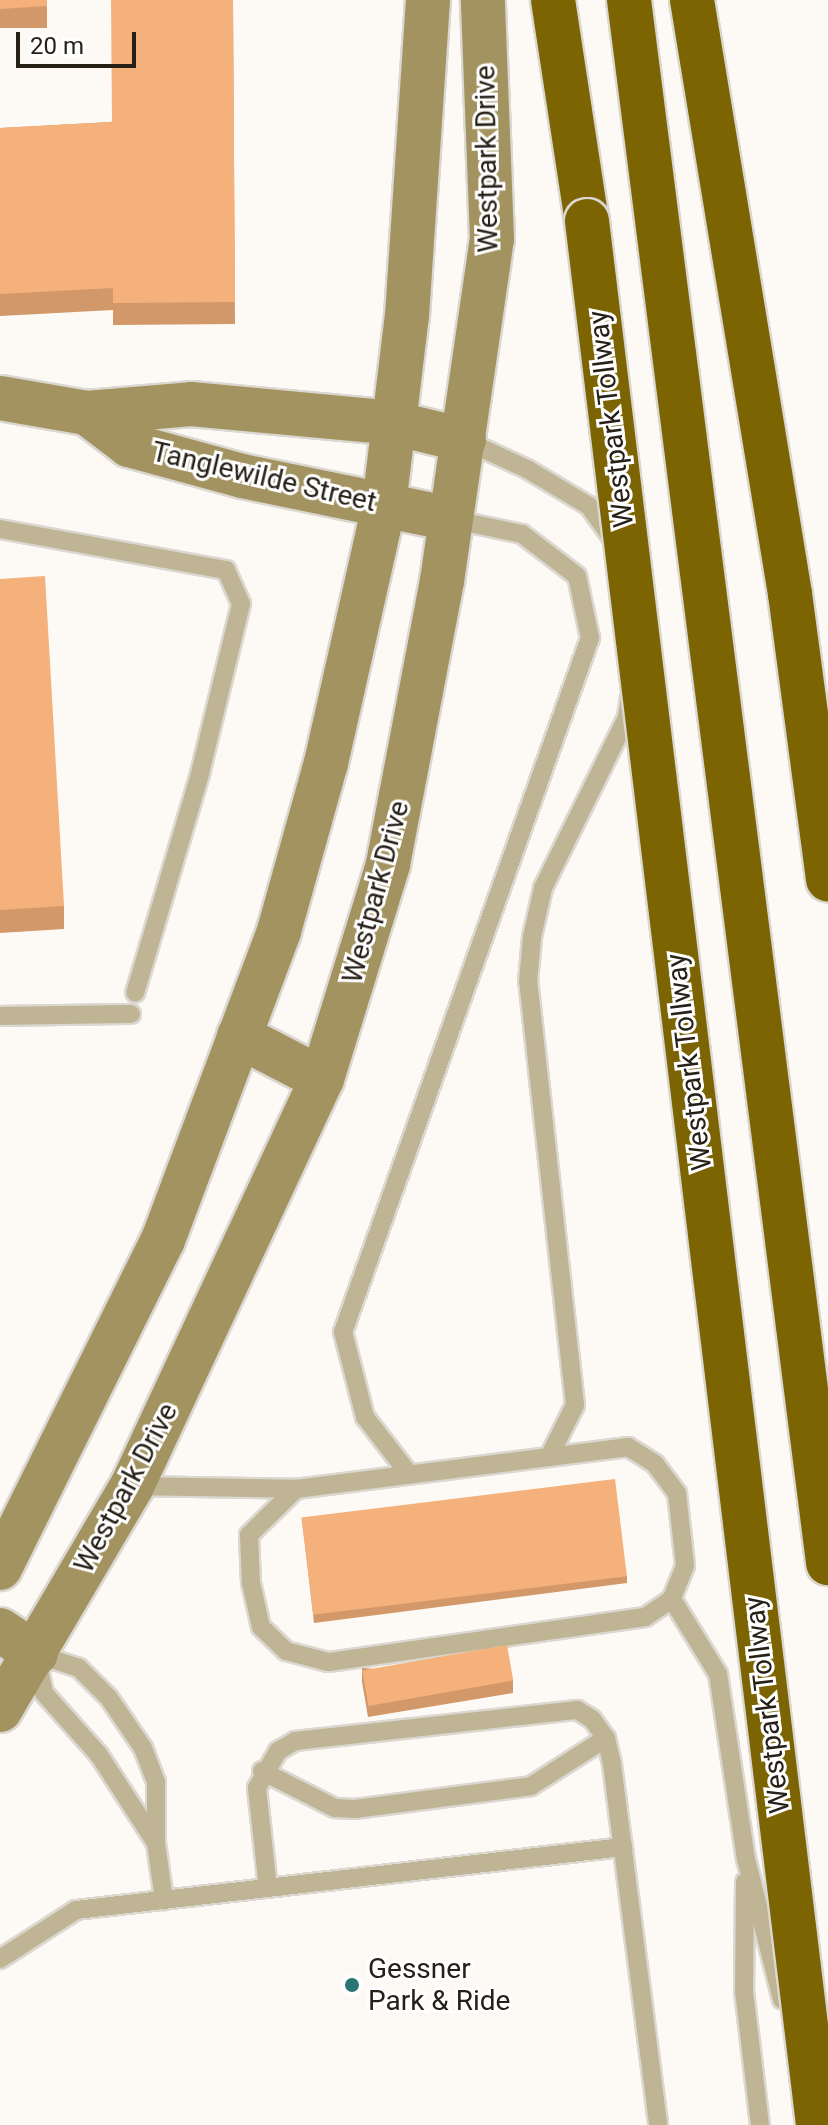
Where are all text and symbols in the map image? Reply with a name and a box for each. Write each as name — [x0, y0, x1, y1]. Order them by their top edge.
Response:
scale bar — [20, 16, 140, 66]
text: 20 m — [30, 32, 84, 60]
street label: Westpark Drive — [469, 65, 505, 253]
street label: Westpark Tollway — [581, 308, 641, 530]
street label: Tanglewilde Street — [148, 435, 380, 519]
street label: Westpark Drive — [336, 797, 416, 987]
street label: Westpark Tollway — [659, 951, 719, 1173]
street label: Westpark Drive — [67, 1397, 185, 1579]
street label: Westpark Tollway — [737, 1594, 797, 1816]
place label: Gessner Park & Ride — [368, 1952, 510, 2018]
marker: Gessner Park & Ride — [343, 1976, 361, 1994]

